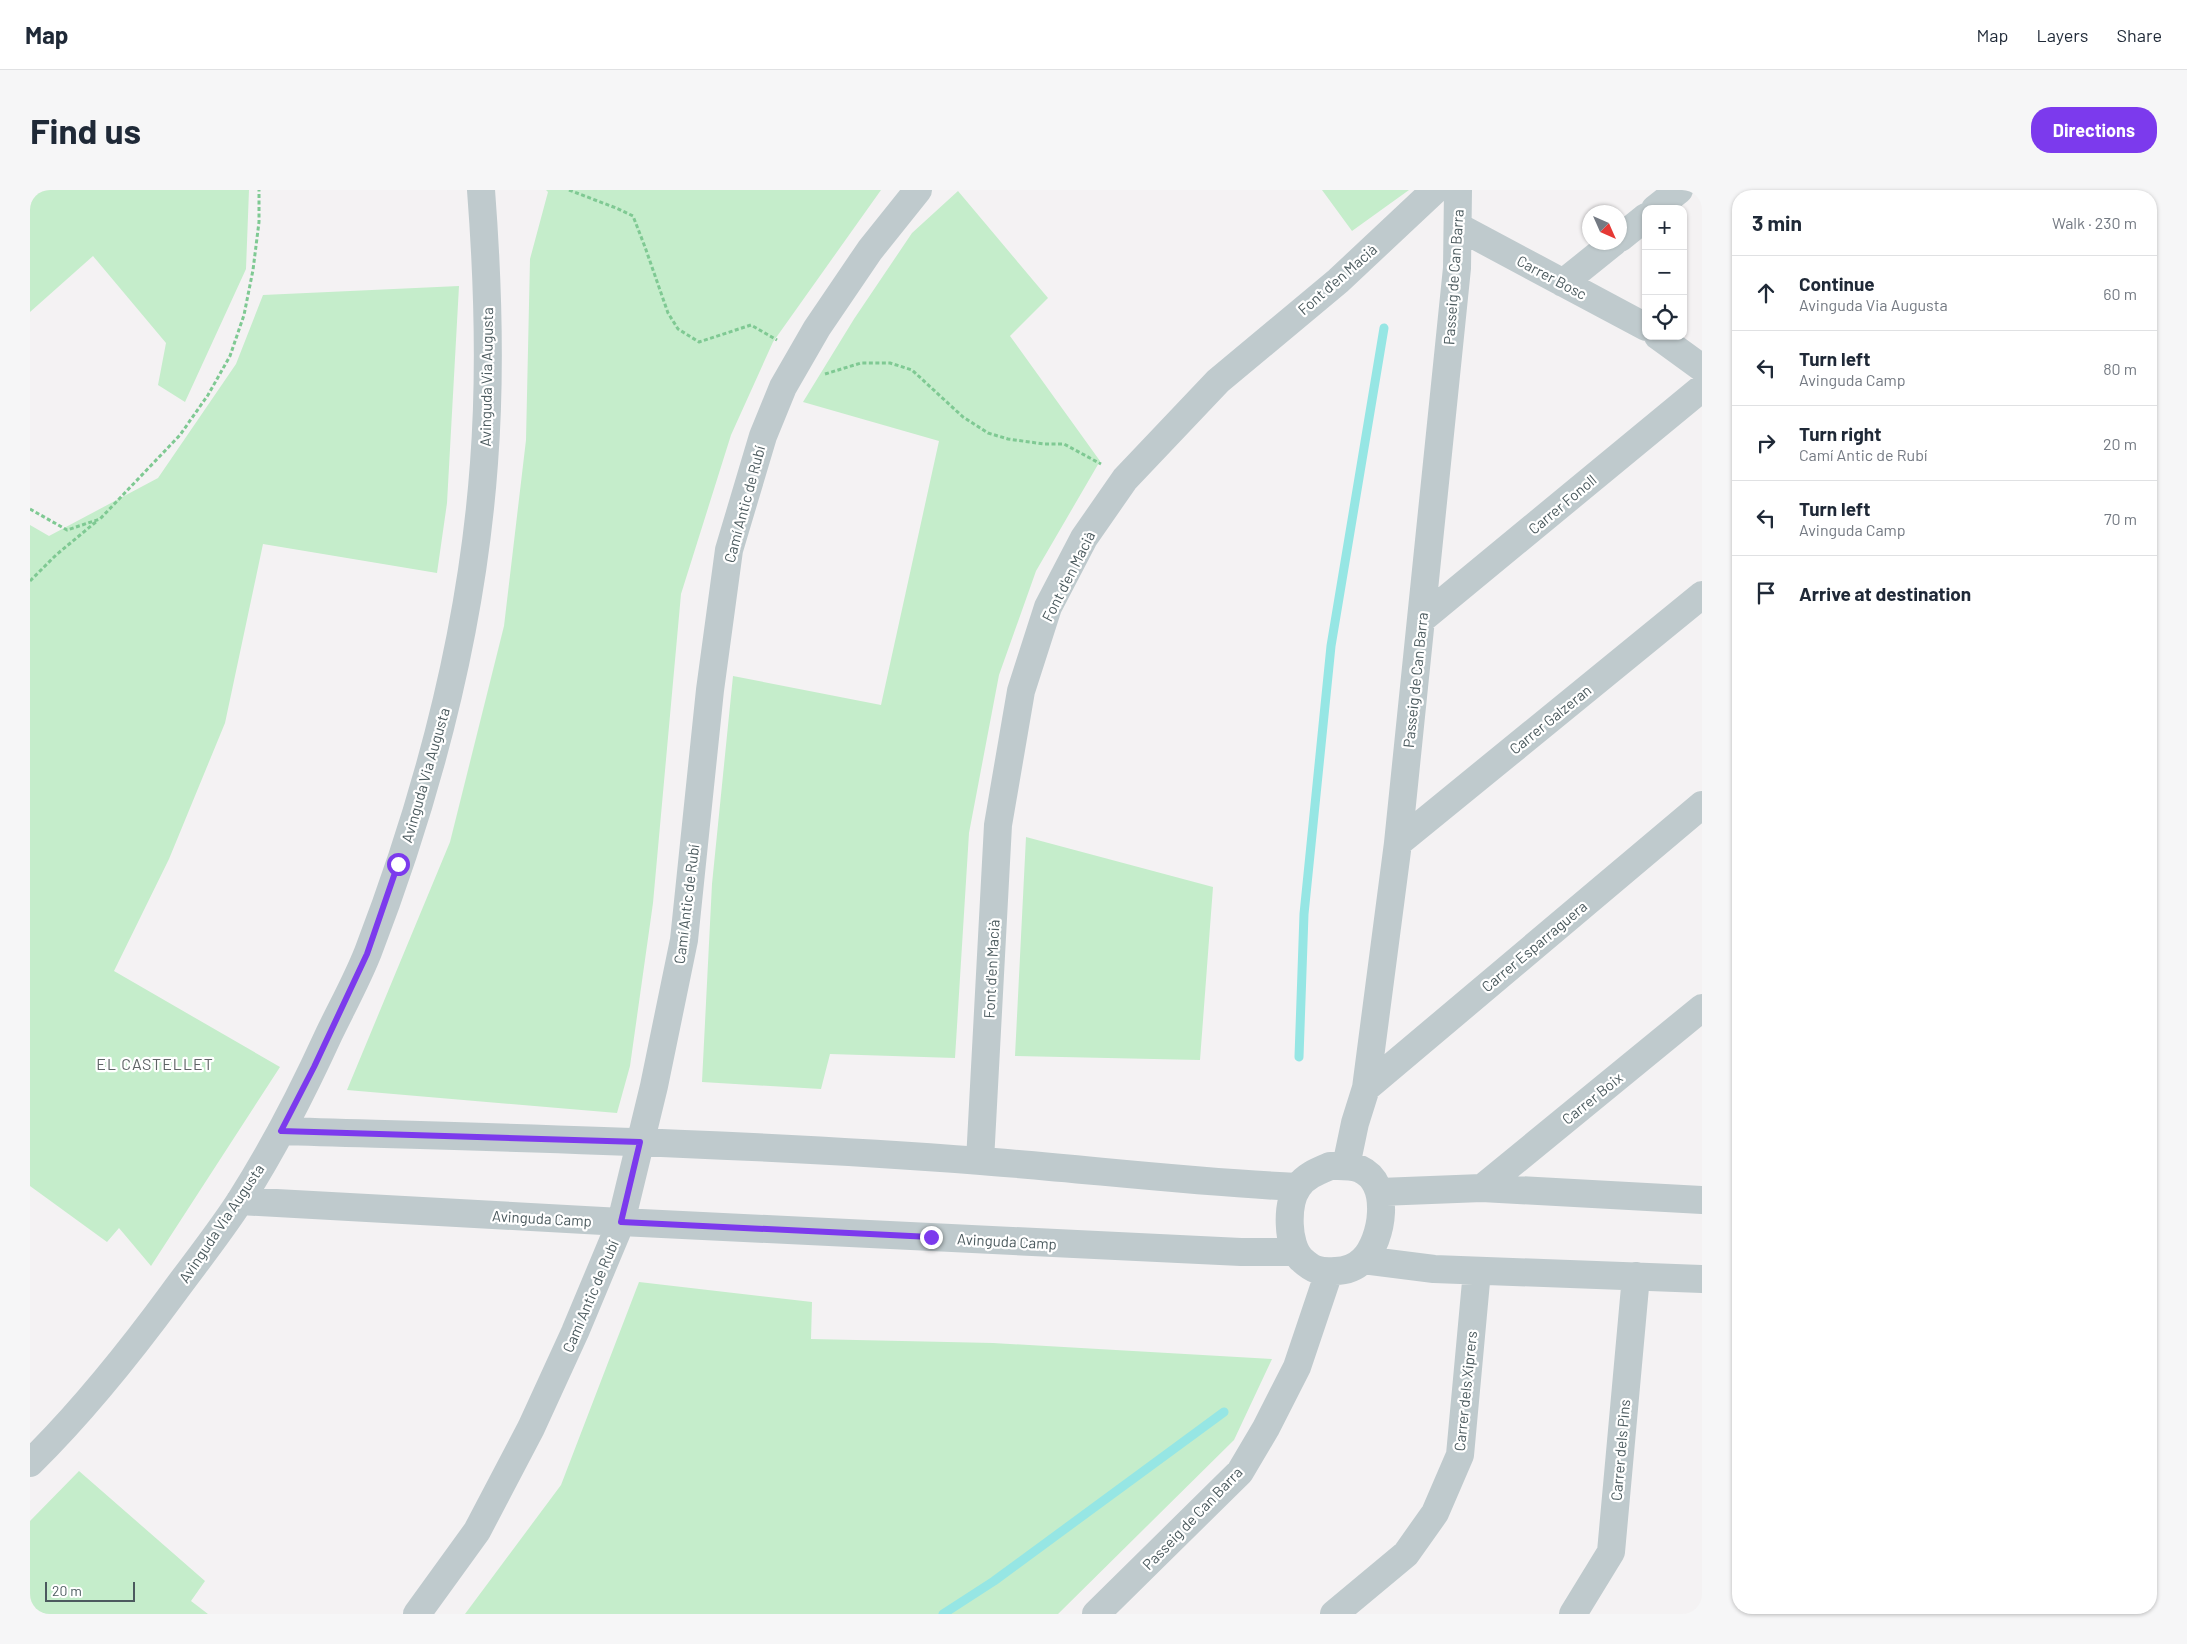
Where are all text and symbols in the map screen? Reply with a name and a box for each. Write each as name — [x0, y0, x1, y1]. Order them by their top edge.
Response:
text: Map — [25, 20, 68, 49]
text: Map — [1976, 24, 2008, 46]
text: Layers — [2036, 24, 2089, 46]
text: Share — [2117, 24, 2162, 46]
button: Directions — [2031, 107, 2157, 153]
text: Find us — [30, 109, 141, 151]
north arrow — [1582, 205, 1627, 250]
map controls — [1642, 205, 1687, 340]
button: + — [1642, 205, 1687, 250]
street label: Passeig de Can Barra — [1439, 209, 1467, 345]
text: 3 min — [1752, 210, 1802, 235]
text: Walk · 230 m — [2052, 213, 2137, 232]
street label: Font d'en Macià — [1294, 240, 1380, 318]
button: − — [1642, 250, 1687, 295]
street label: Carrer Bosc — [1514, 251, 1590, 303]
text: Continue — [1799, 272, 1875, 295]
icon: ahead — [1752, 279, 1780, 307]
text: 60 m — [2103, 284, 2137, 303]
button: locate — [1642, 295, 1687, 340]
text: Avinguda Via Augusta — [1799, 295, 1948, 314]
street label: Avinguda Via Augusta — [476, 307, 496, 447]
text: Turn left — [1799, 347, 1870, 370]
icon: left — [1752, 354, 1780, 382]
text: 80 m — [2103, 359, 2137, 378]
text: Avinguda Camp — [1799, 370, 1906, 389]
text: Turn right — [1799, 422, 1881, 445]
icon: right — [1752, 429, 1780, 457]
text: 20 m — [2103, 434, 2137, 453]
street label: Camí Antic de Rubí — [720, 444, 768, 564]
text: Camí Antic de Rubí — [1799, 445, 1927, 464]
street label: Carrer Fonoll — [1524, 470, 1600, 538]
text: Turn left — [1799, 497, 1870, 520]
icon: left — [1752, 504, 1780, 532]
text: 70 m — [2104, 509, 2137, 528]
text: Avinguda Camp — [1799, 520, 1906, 539]
street label: Font d'en Macià — [1038, 528, 1098, 624]
icon: arrive — [1752, 579, 1780, 607]
text: Arrive at destination — [1799, 582, 1971, 605]
street label: Passeig de Can Barra — [1399, 611, 1431, 749]
street label: Carrer Galzeran — [1505, 681, 1595, 757]
street label: Avinguda Via Augusta — [397, 705, 453, 845]
street label: Camí Antic de Rubí — [670, 843, 702, 965]
route start — [387, 853, 410, 876]
street label: Carrer Esparraguera — [1478, 897, 1590, 995]
street label: Font d'en Macià — [979, 919, 1003, 1019]
district label: EL CASTELLET — [96, 1054, 214, 1073]
street label: Carrer Boix — [1558, 1068, 1626, 1128]
street label: Avinguda Via Augusta — [175, 1160, 267, 1286]
street label: Avinguda Camp — [492, 1206, 592, 1230]
route end — [920, 1226, 943, 1249]
street label: Avinguda Camp — [957, 1229, 1057, 1253]
street label: Camí Antic de Rubí — [558, 1237, 622, 1355]
street label: Carrer dels Xiprers — [1450, 1330, 1480, 1452]
street label: Carrer dels Pins — [1607, 1398, 1633, 1502]
street label: Passeig de Can Barra — [1138, 1463, 1246, 1573]
scale bar — [45, 1579, 135, 1602]
text: 20 m — [52, 1582, 82, 1599]

